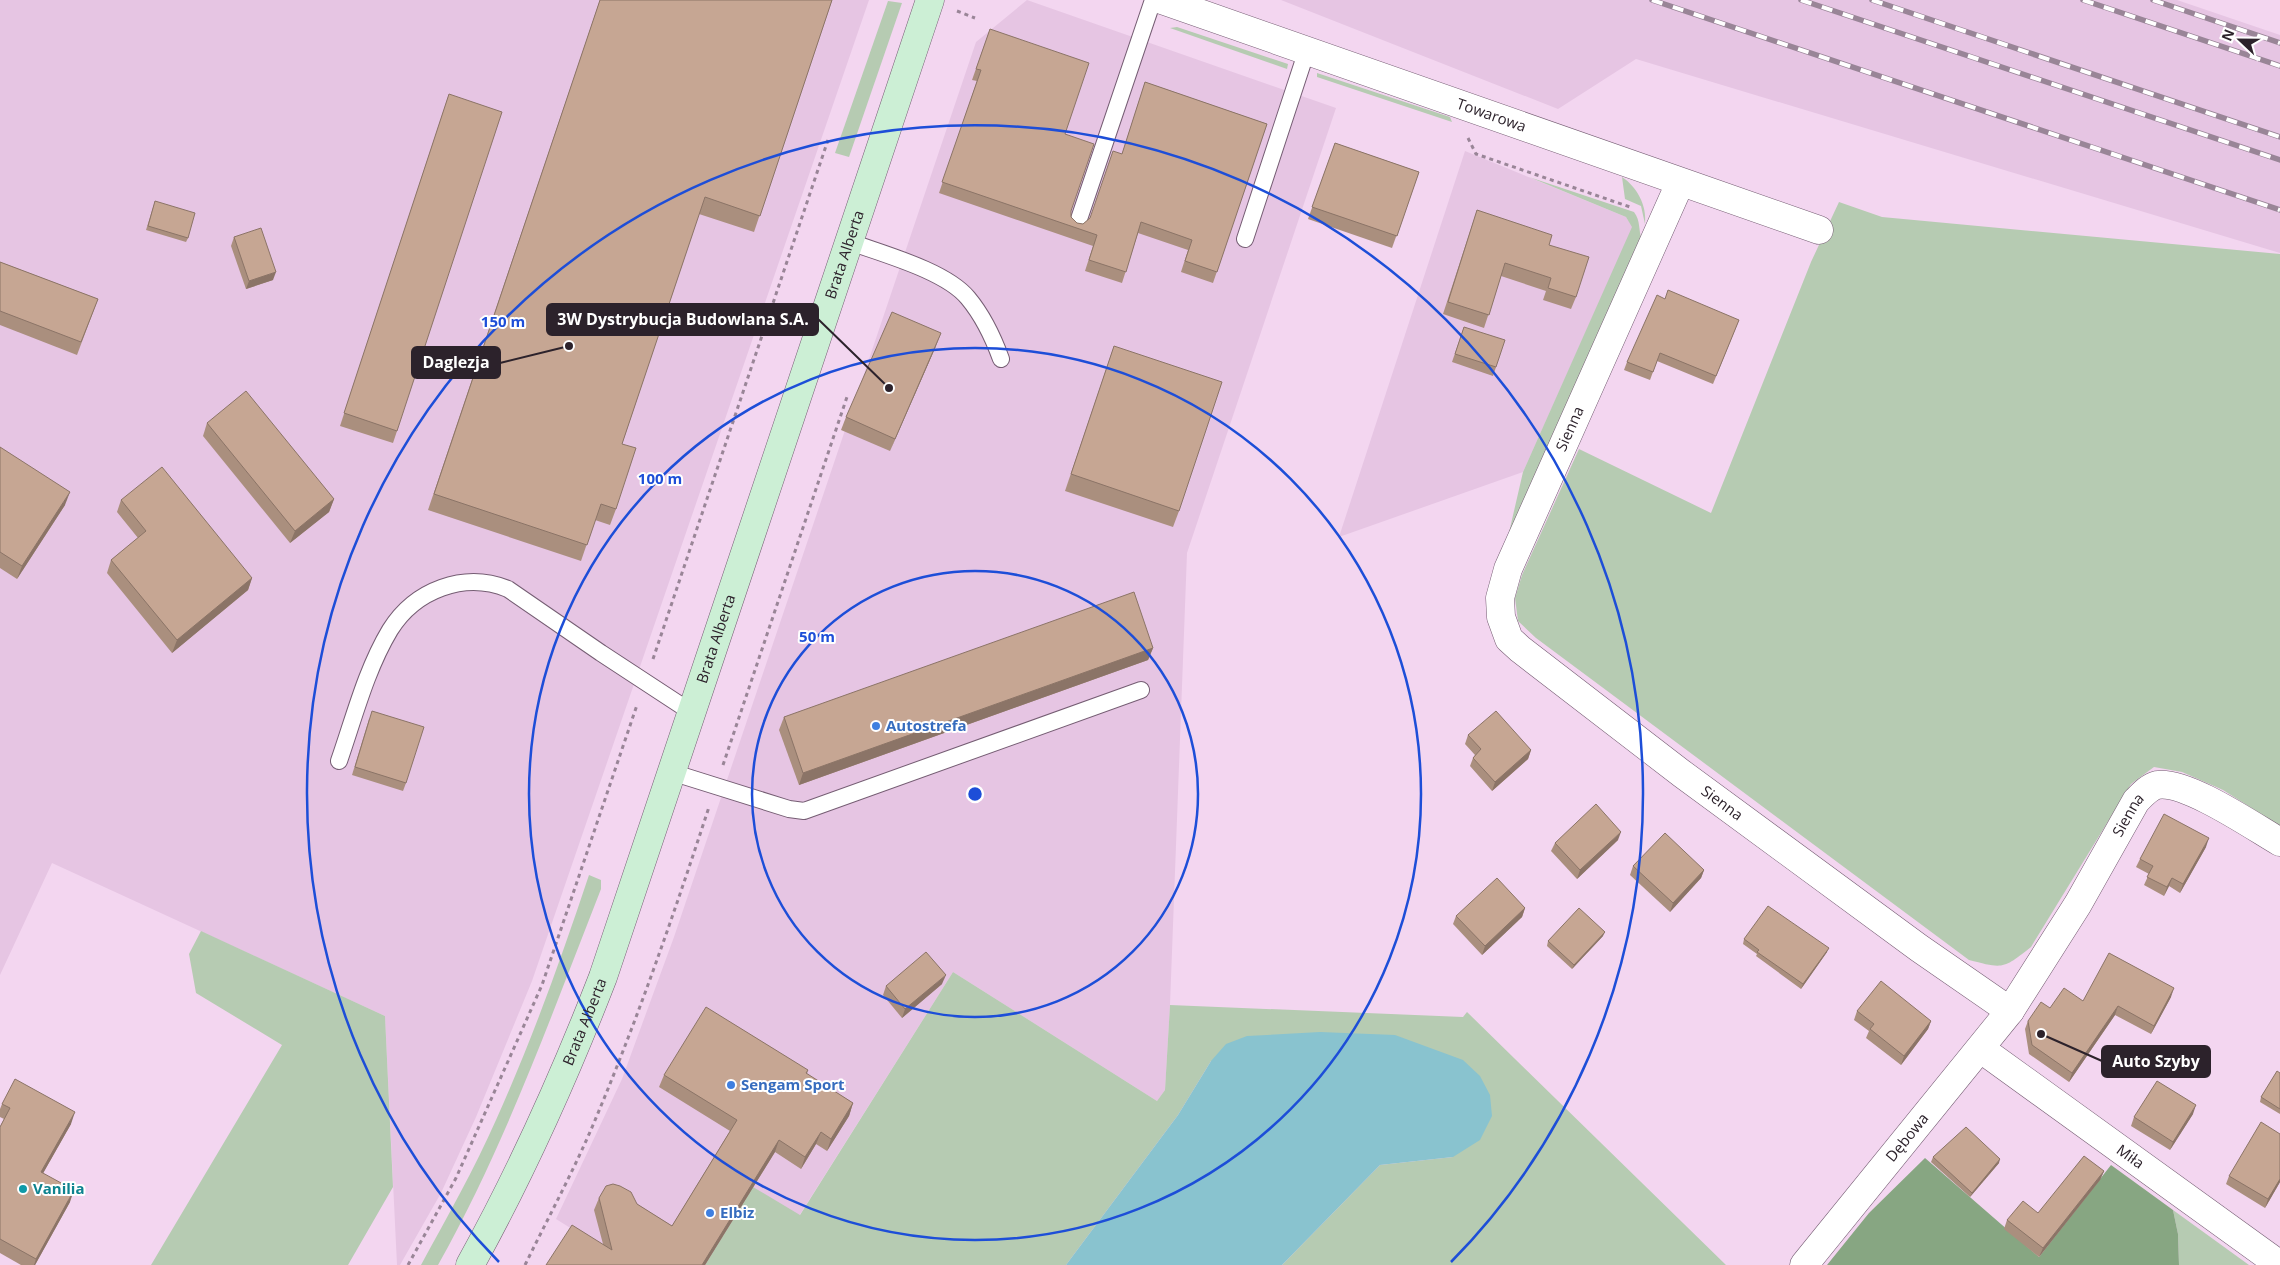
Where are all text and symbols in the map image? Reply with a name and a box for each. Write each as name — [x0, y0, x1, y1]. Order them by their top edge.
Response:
north arrow — [2215, 15, 2265, 65]
text: N — [2217, 26, 2238, 44]
street label: Towarowa — [1454, 93, 1529, 136]
street label: Brata Alberta — [820, 207, 868, 302]
callout: 3W Dystrybucja Budowlana S.A. — [547, 304, 818, 335]
text: 3W Dystrybucja Budowlana S.A. — [557, 308, 809, 330]
text: 150 m — [481, 311, 525, 331]
callout: Daglezja — [412, 347, 500, 378]
text: Daglezja — [422, 351, 490, 373]
street label: Sienna — [1550, 403, 1588, 454]
text: 100 m — [638, 468, 682, 488]
street label: Brata Alberta — [691, 592, 739, 686]
text: 50 m — [799, 626, 835, 646]
place label: Autostrefa — [886, 715, 967, 735]
marker: Autostrefa — [870, 720, 882, 732]
street label: Sienna — [1698, 780, 1747, 824]
centre of rings — [966, 785, 984, 803]
street label: Sienna — [2107, 788, 2148, 840]
street label: Brata Alberta — [557, 975, 611, 1068]
callout: Auto Szyby — [2102, 1046, 2210, 1077]
text: Auto Szyby — [2112, 1050, 2201, 1072]
place label: Sengam Sport — [741, 1074, 845, 1094]
marker: Sengam Sport — [725, 1079, 737, 1091]
street label: Dębowa — [1881, 1108, 1932, 1166]
street label: Miła — [2113, 1139, 2149, 1173]
place label: Vanilia — [33, 1178, 84, 1198]
marker: Vanilia — [17, 1183, 29, 1195]
place label: Elbiz — [720, 1202, 754, 1222]
marker: Elbiz — [704, 1207, 716, 1219]

